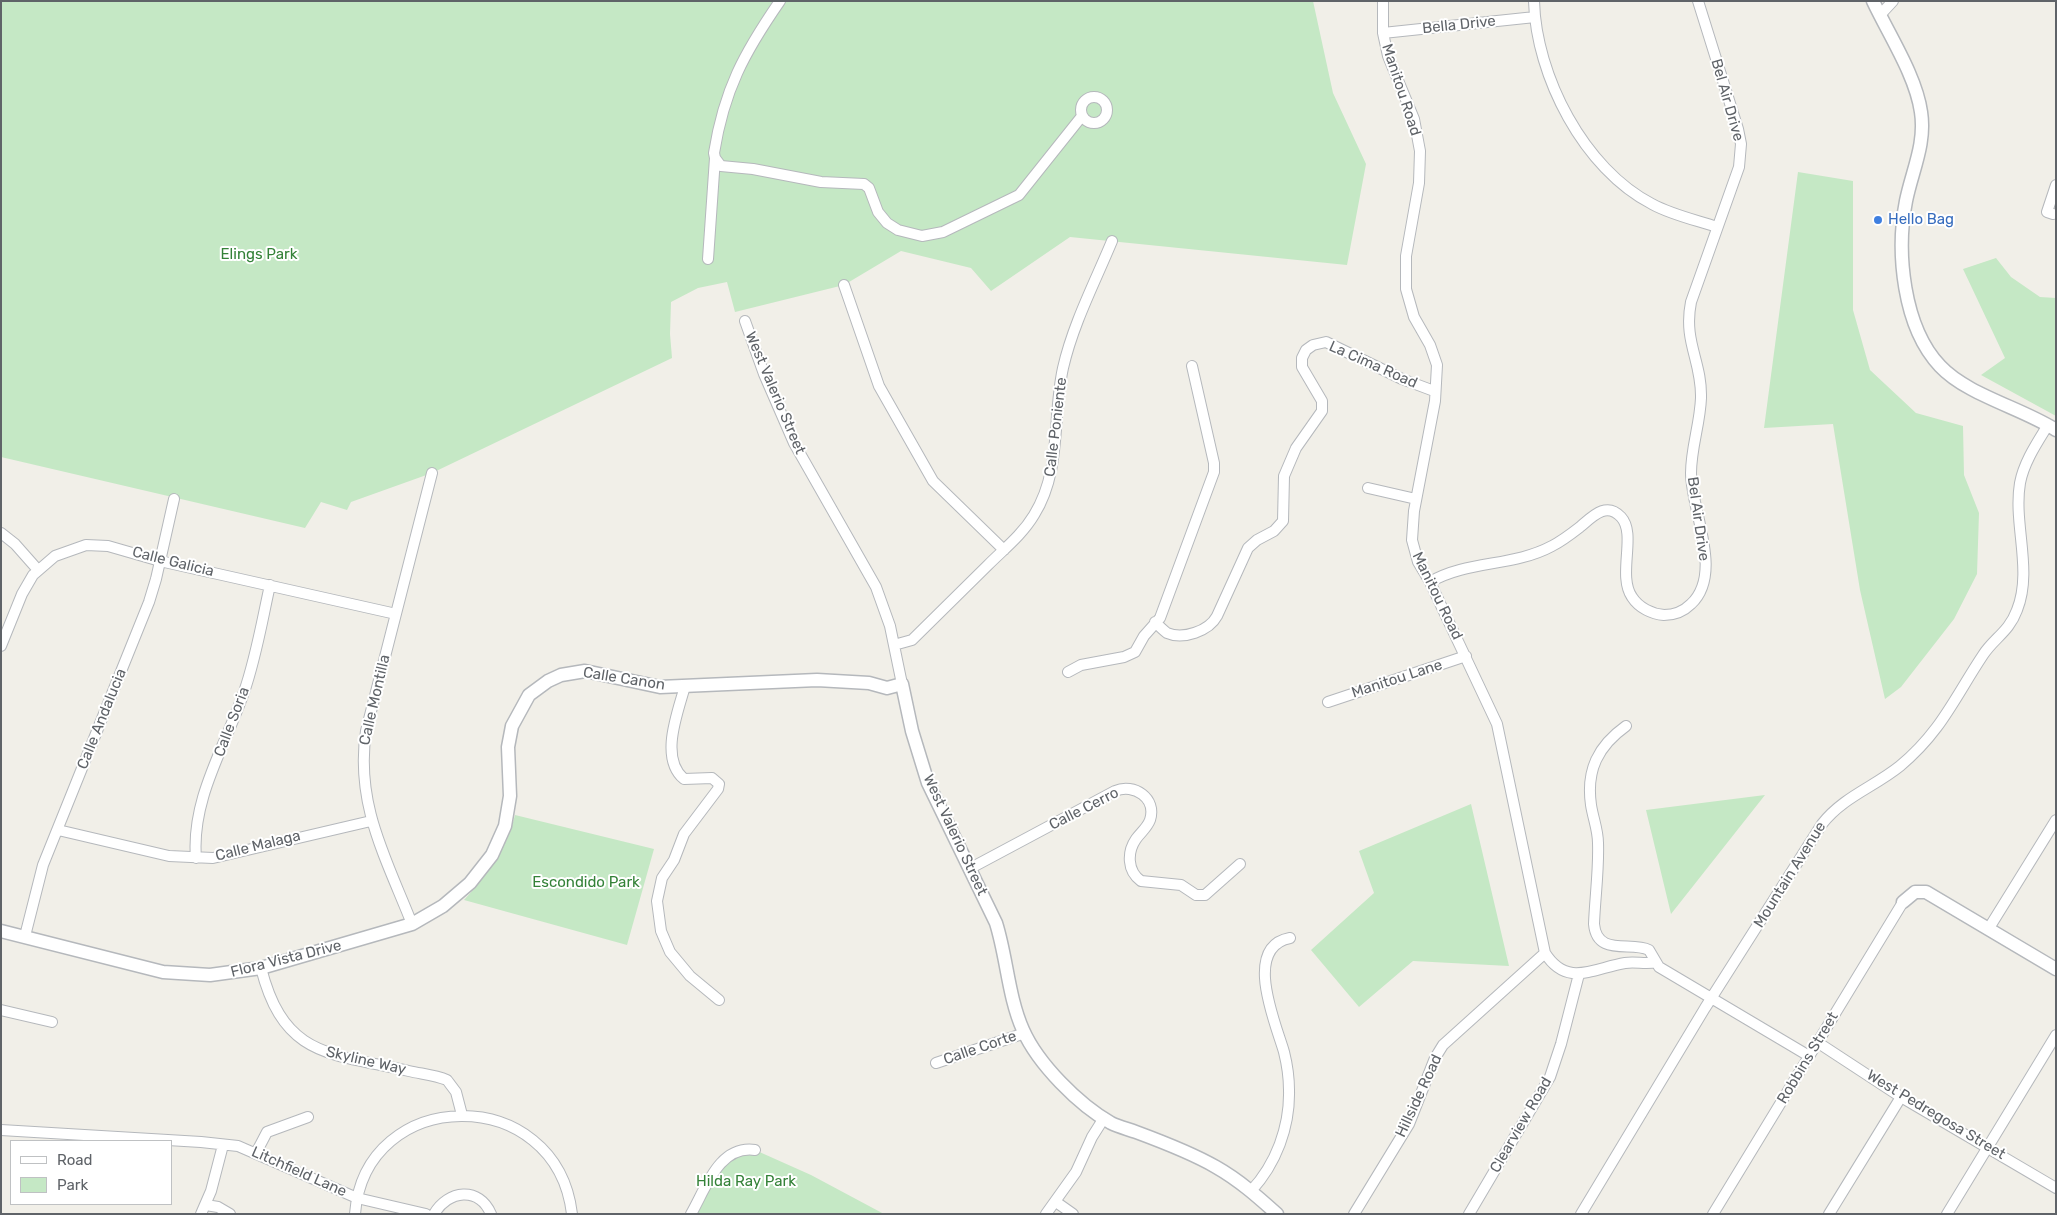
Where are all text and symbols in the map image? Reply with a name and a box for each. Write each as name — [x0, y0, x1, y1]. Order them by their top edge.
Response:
street label: Bella Drive — [1421, 12, 1497, 38]
street label: Manitou Road — [1378, 42, 1424, 138]
street label: Bel Air Drive — [1707, 57, 1747, 143]
place label: Hello Bag — [1888, 211, 1954, 229]
marker: Hello Bag — [1872, 214, 1884, 226]
park label: Elings Park — [221, 246, 297, 264]
street label: West Valerio Street — [741, 329, 809, 457]
street label: La Cima Road — [1326, 337, 1420, 393]
street label: Calle Poniente — [1041, 376, 1071, 478]
street label: Bel Air Drive — [1683, 476, 1713, 562]
street label: Calle Galicia — [130, 543, 216, 581]
street label: Manitou Road — [1408, 549, 1466, 643]
street label: Calle Montilla — [356, 653, 394, 747]
street label: Manitou Lane — [1349, 656, 1445, 702]
street label: Calle Canon — [582, 664, 666, 694]
street label: Calle Andalucia — [74, 666, 130, 772]
street label: Calle Soria — [210, 685, 254, 759]
street label: West Valerio Street — [919, 772, 991, 898]
street label: Calle Cerro — [1046, 784, 1122, 834]
street label: Mountain Avenue — [1750, 819, 1830, 931]
street label: Calle Malaga — [214, 827, 302, 865]
park label: Escondido Park — [532, 874, 640, 892]
street label: Flora Vista Drive — [229, 937, 343, 981]
street label: Robbins Street — [1774, 1009, 1842, 1107]
street label: Calle Corte — [941, 1027, 1019, 1069]
street label: Skyline Way — [324, 1043, 408, 1079]
street label: Hillside Road — [1392, 1052, 1446, 1140]
street label: West Pedregosa Street — [1863, 1066, 2009, 1164]
street label: Clearview Road — [1486, 1074, 1556, 1176]
legend — [10, 1140, 172, 1205]
street label: Litchfield Lane — [249, 1143, 349, 1201]
text: Road — [57, 1151, 93, 1169]
park label: Hilda Ray Park — [696, 1173, 796, 1191]
text: Park — [57, 1176, 88, 1194]

